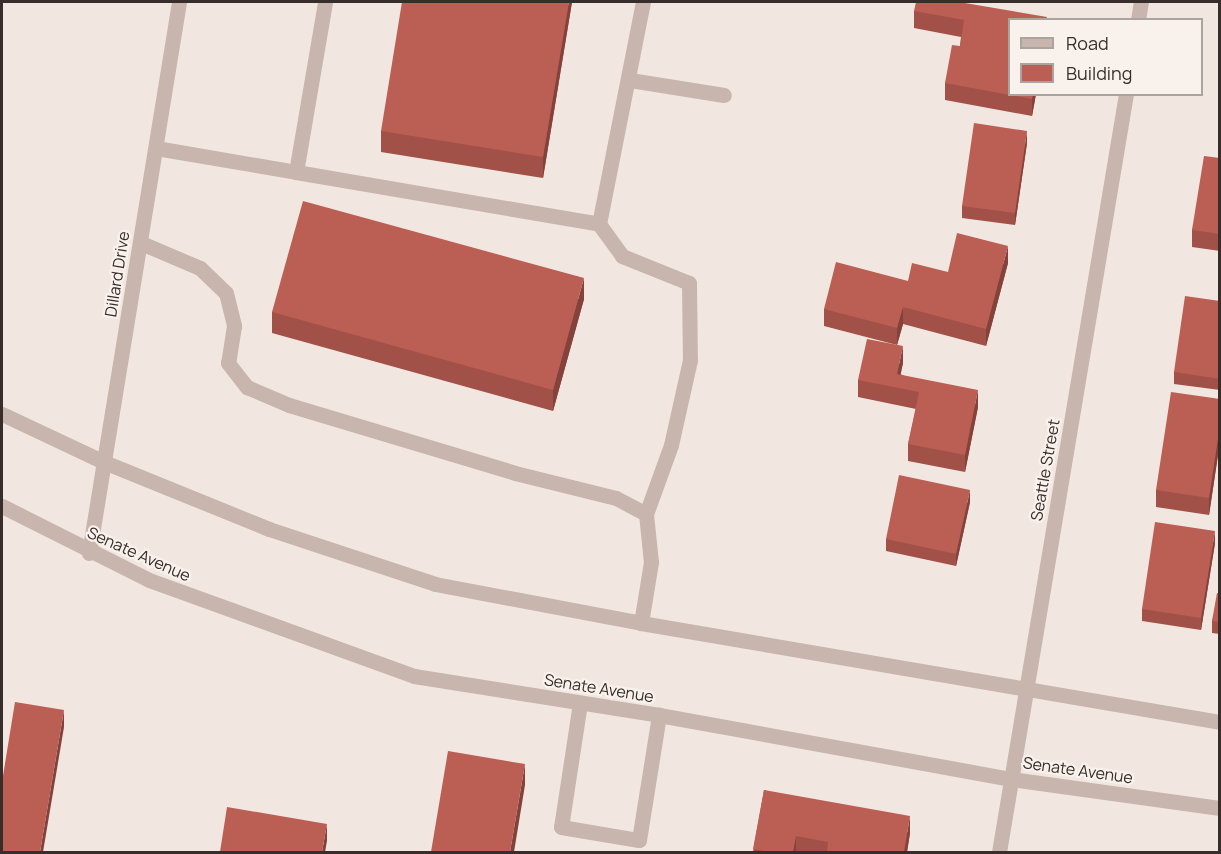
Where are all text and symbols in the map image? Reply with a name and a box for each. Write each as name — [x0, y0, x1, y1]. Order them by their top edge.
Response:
legend — [1008, 18, 1203, 96]
text: Road — [1066, 31, 1109, 55]
text: Building — [1066, 61, 1132, 85]
street label: Dillard Drive — [101, 230, 133, 318]
street label: Seattle Street — [1027, 418, 1063, 522]
street label: Senate Avenue — [84, 523, 194, 585]
street label: Senate Avenue — [543, 670, 655, 706]
street label: Senate Avenue — [1022, 753, 1134, 787]

